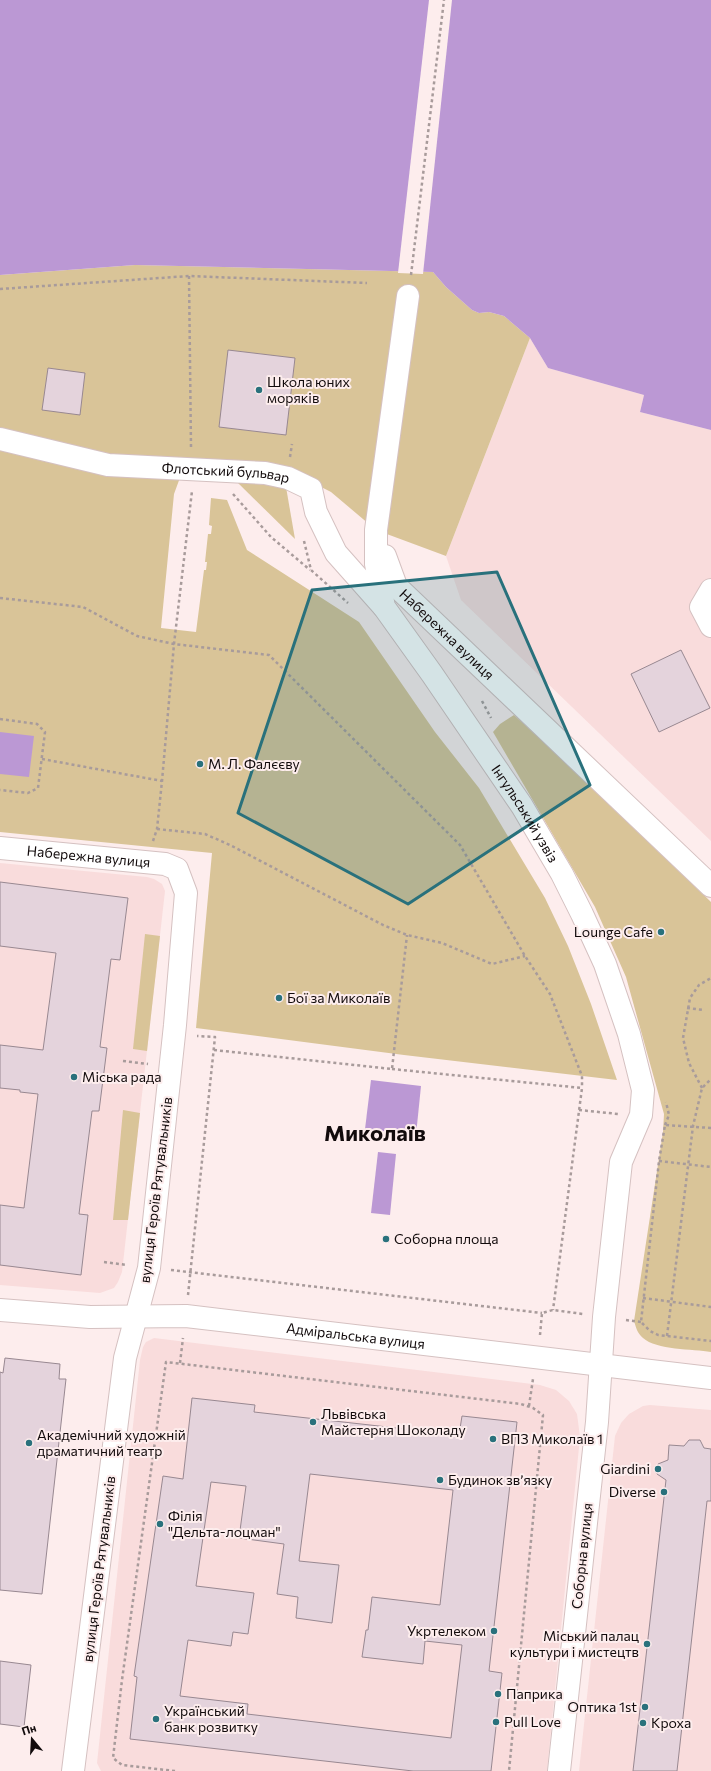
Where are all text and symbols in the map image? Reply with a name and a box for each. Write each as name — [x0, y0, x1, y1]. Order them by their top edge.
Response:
place label: Школа юних моряків — [267, 373, 351, 406]
marker: Школа юних моряків — [254, 385, 264, 395]
street label: Флотський бульвар — [161, 459, 291, 486]
street label: Набережна вулиця — [396, 585, 498, 683]
place label: М. Л. Фалєєву — [208, 755, 300, 772]
marker: М. Л. Фалєєву — [195, 759, 205, 769]
street label: Інгульський узвіз — [488, 761, 562, 865]
street label: Набережна вулиця — [26, 842, 151, 871]
place label: Lounge Cafe — [574, 923, 653, 940]
marker: Lounge Cafe — [656, 927, 666, 937]
place label: Бої за Миколаїв — [287, 989, 390, 1006]
marker: Бої за Миколаїв — [274, 993, 284, 1003]
place label: Міська рада — [82, 1068, 161, 1085]
marker: Міська рада — [69, 1072, 79, 1082]
street label: вулиця Героїв Рятувальників — [136, 1096, 175, 1284]
district label: Миколаїв — [324, 1119, 426, 1146]
place label: Соборна площа — [394, 1230, 498, 1247]
marker: Соборна площа — [381, 1234, 391, 1244]
street label: Адміральська вулиця — [285, 1319, 426, 1352]
place label: Львівська Майстерня Шоколаду — [321, 1405, 466, 1438]
marker: Львівська Майстерня Шоколаду — [308, 1417, 318, 1427]
place label: Академічний художній драматичний театр — [37, 1426, 186, 1459]
place label: ВПЗ Миколаїв 1 — [501, 1430, 603, 1447]
marker: ВПЗ Миколаїв 1 — [488, 1434, 498, 1444]
marker: Академічний художній драматичний театр — [24, 1438, 34, 1448]
place label: Giardini — [600, 1460, 650, 1477]
marker: Giardini — [653, 1464, 663, 1474]
place label: Будинок зв’язку — [448, 1471, 552, 1488]
street label: вулиця Героїв Рятувальників — [79, 1475, 118, 1663]
marker: Будинок зв’язку — [435, 1475, 445, 1485]
place label: Diverse — [609, 1483, 656, 1500]
marker: Diverse — [659, 1487, 669, 1497]
street label: Соборна вулиця — [567, 1502, 596, 1610]
place label: Філія "Дельта-лоцман" — [168, 1507, 281, 1540]
marker: Філія "Дельта-лоцман" — [155, 1519, 165, 1529]
place label: Укртелеком — [407, 1622, 486, 1639]
marker: Укртелеком — [489, 1626, 499, 1636]
place label: Міський палац культури і мистецтв — [510, 1627, 639, 1660]
marker: Міський палац культури і мистецтв — [642, 1639, 652, 1649]
place label: Паприка — [506, 1685, 563, 1702]
marker: Паприка — [493, 1689, 503, 1699]
place label: Оптика 1st — [567, 1698, 637, 1715]
place label: Український банк розвитку — [164, 1702, 258, 1735]
marker: Оптика 1st — [640, 1702, 650, 1712]
place label: Pull Love — [504, 1713, 561, 1730]
marker: Український банк розвитку — [151, 1714, 161, 1724]
place label: Кроха — [651, 1714, 691, 1731]
marker: Pull Love — [491, 1717, 501, 1727]
marker: Кроха — [638, 1718, 648, 1728]
north arrow — [12, 1719, 52, 1759]
text: Пн — [20, 1721, 38, 1737]

